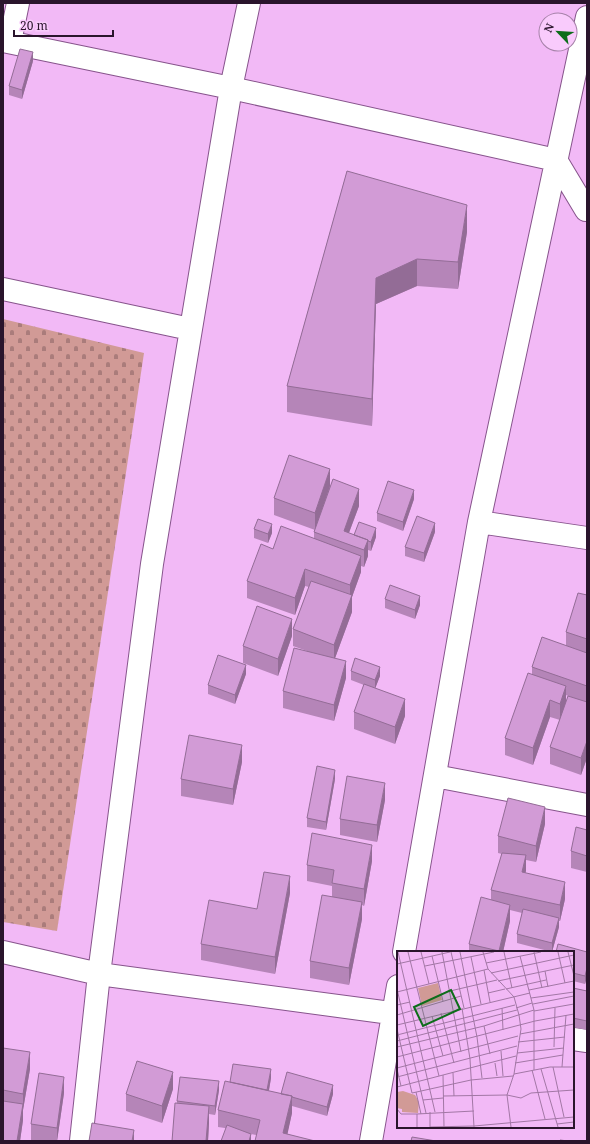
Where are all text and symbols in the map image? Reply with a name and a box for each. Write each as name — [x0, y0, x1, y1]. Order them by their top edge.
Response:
scale bar — [14, 12, 113, 38]
north arrow — [538, 12, 578, 52]
text: 20 m — [20, 17, 48, 34]
text: N — [540, 20, 557, 35]
inset map — [397, 951, 574, 1128]

